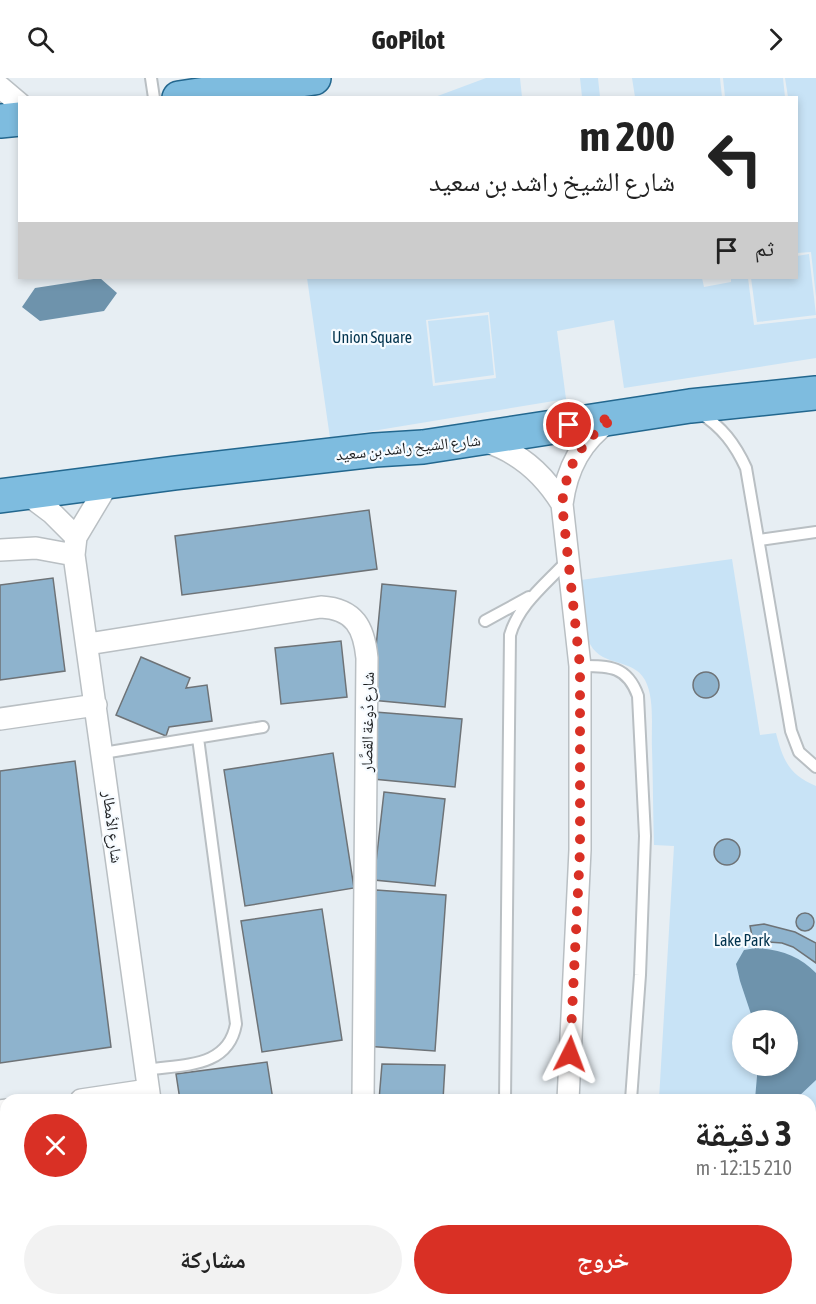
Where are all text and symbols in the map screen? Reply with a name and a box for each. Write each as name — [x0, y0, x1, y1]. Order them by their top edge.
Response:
icon: search — [24, 23, 57, 56]
icon: forward — [759, 23, 792, 56]
text: GoPilot — [371, 24, 445, 55]
text: 200 m — [580, 112, 675, 160]
icon: left — [696, 120, 774, 198]
text: شارع الشيخ راشد بن سعيد — [429, 166, 675, 197]
icon: arrive — [710, 234, 743, 267]
text: ثم — [755, 235, 774, 261]
park label: Union Square — [332, 328, 412, 347]
pin — [543, 399, 594, 450]
icon: arrive — [552, 408, 585, 441]
street label: شارع الشيخ راشد بن سعيد — [335, 430, 482, 466]
street label: شارع دُوغة القصَّار — [357, 672, 379, 773]
street label: شارع الأمطار — [98, 789, 126, 864]
park label: Lake Park — [714, 931, 770, 949]
map controls — [732, 1010, 798, 1076]
button: sound — [732, 1010, 798, 1076]
position arrow — [538, 1022, 602, 1086]
text: 3 دقيقة — [695, 1112, 792, 1154]
button: close — [24, 1114, 87, 1177]
text: 210 m · 12:15 — [696, 1156, 792, 1179]
button: مشاركة — [24, 1225, 402, 1294]
button: خروج — [414, 1225, 792, 1294]

